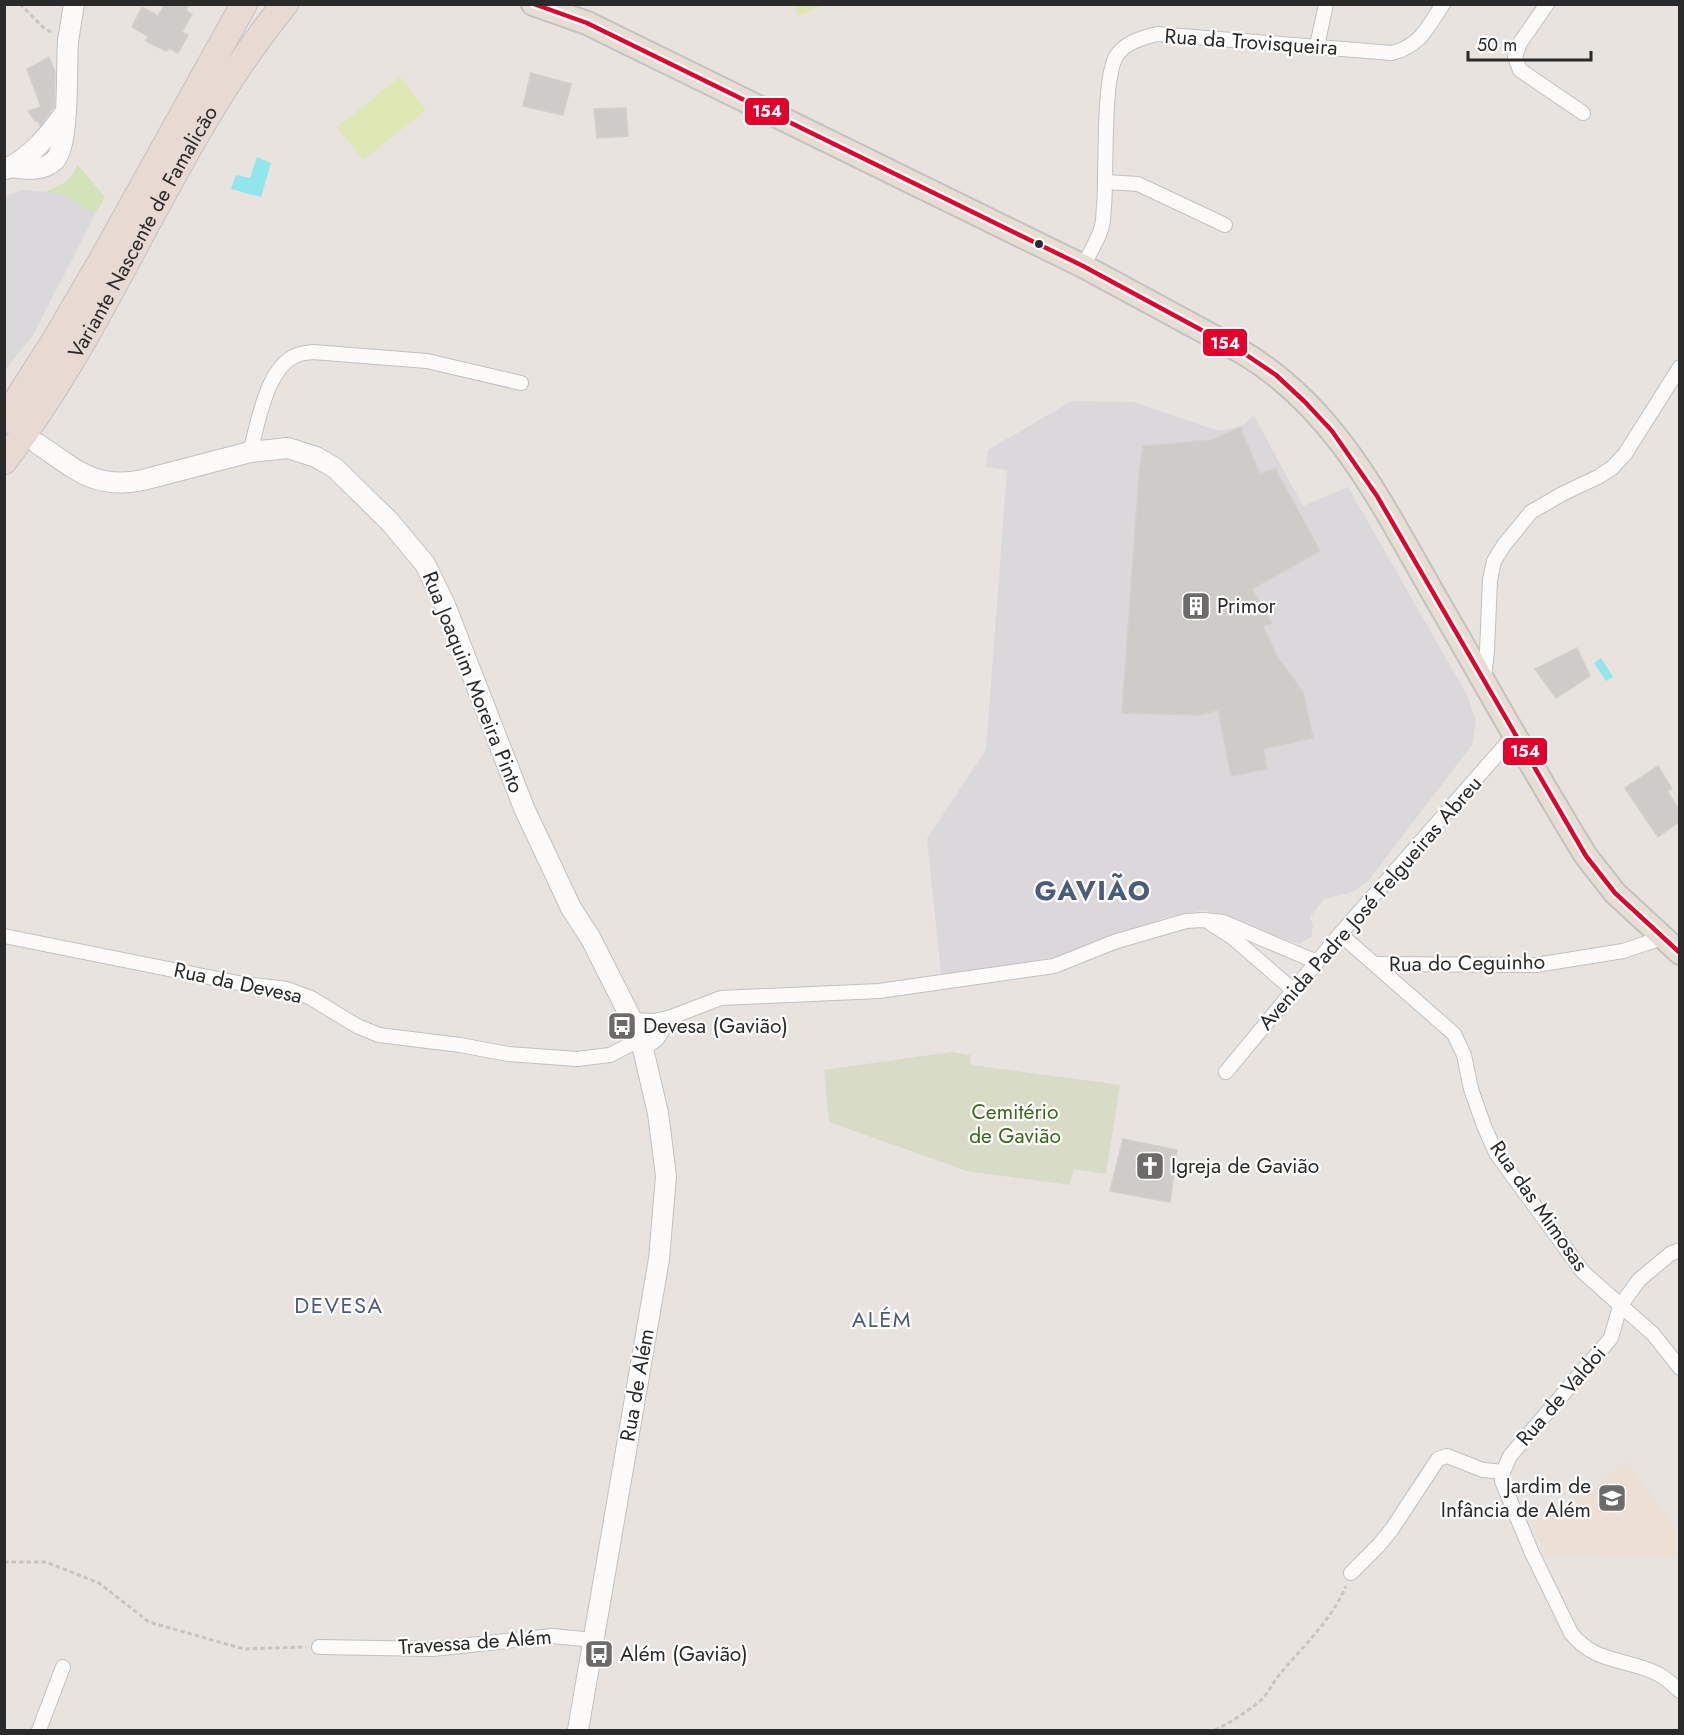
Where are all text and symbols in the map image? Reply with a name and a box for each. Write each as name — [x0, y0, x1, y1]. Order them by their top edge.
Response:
street label: Rua da Trovisqueira — [1163, 21, 1339, 63]
scale bar — [1468, 24, 1591, 62]
text: 50 m — [1477, 32, 1517, 58]
line badge: 154 — [744, 97, 790, 126]
street label: Variante Nascente de Famalicão — [61, 100, 225, 364]
text: 154 — [752, 100, 782, 123]
unlabelled marker — [1033, 238, 1045, 250]
line badge: 154 — [1202, 328, 1248, 357]
text: 154 — [1210, 332, 1240, 355]
street label: Rua Joaquim Moreira Pinto — [415, 567, 531, 797]
building icon: Primor — [1180, 590, 1212, 622]
place label: Primor — [1217, 591, 1277, 621]
line badge: 154 — [1502, 737, 1548, 766]
text: 154 — [1510, 740, 1540, 763]
street label: Avenida Padre José Felgueiras Abreu — [1251, 769, 1489, 1037]
district label: GAVIÃO — [1035, 871, 1152, 910]
street label: Rua do Ceguinho — [1389, 947, 1545, 979]
street label: Rua da Devesa — [171, 955, 305, 1011]
bus stop icon: Devesa (Gavião) — [606, 1010, 638, 1042]
place label: Devesa (Gavião) — [643, 1011, 788, 1041]
park label: Cemitério de Gavião — [969, 1097, 1061, 1151]
street label: Rua das Mimosas — [1483, 1135, 1595, 1277]
church icon: Igreja de Gavião — [1134, 1150, 1166, 1182]
place label: Igreja de Gavião — [1171, 1151, 1319, 1181]
district label: DEVESA — [294, 1289, 384, 1321]
district label: ALÉM — [852, 1303, 912, 1335]
street label: Rua de Além — [612, 1326, 662, 1444]
street label: Rua de Valdoi — [1509, 1339, 1613, 1453]
place label: Jardim de Infância de Além — [1441, 1471, 1591, 1525]
school or university icon: Jardim de Infância de Além — [1596, 1482, 1628, 1514]
street label: Travessa de Além — [397, 1622, 553, 1662]
bus stop icon: Além (Gavião) — [583, 1638, 615, 1670]
place label: Além (Gavião) — [620, 1639, 748, 1669]

